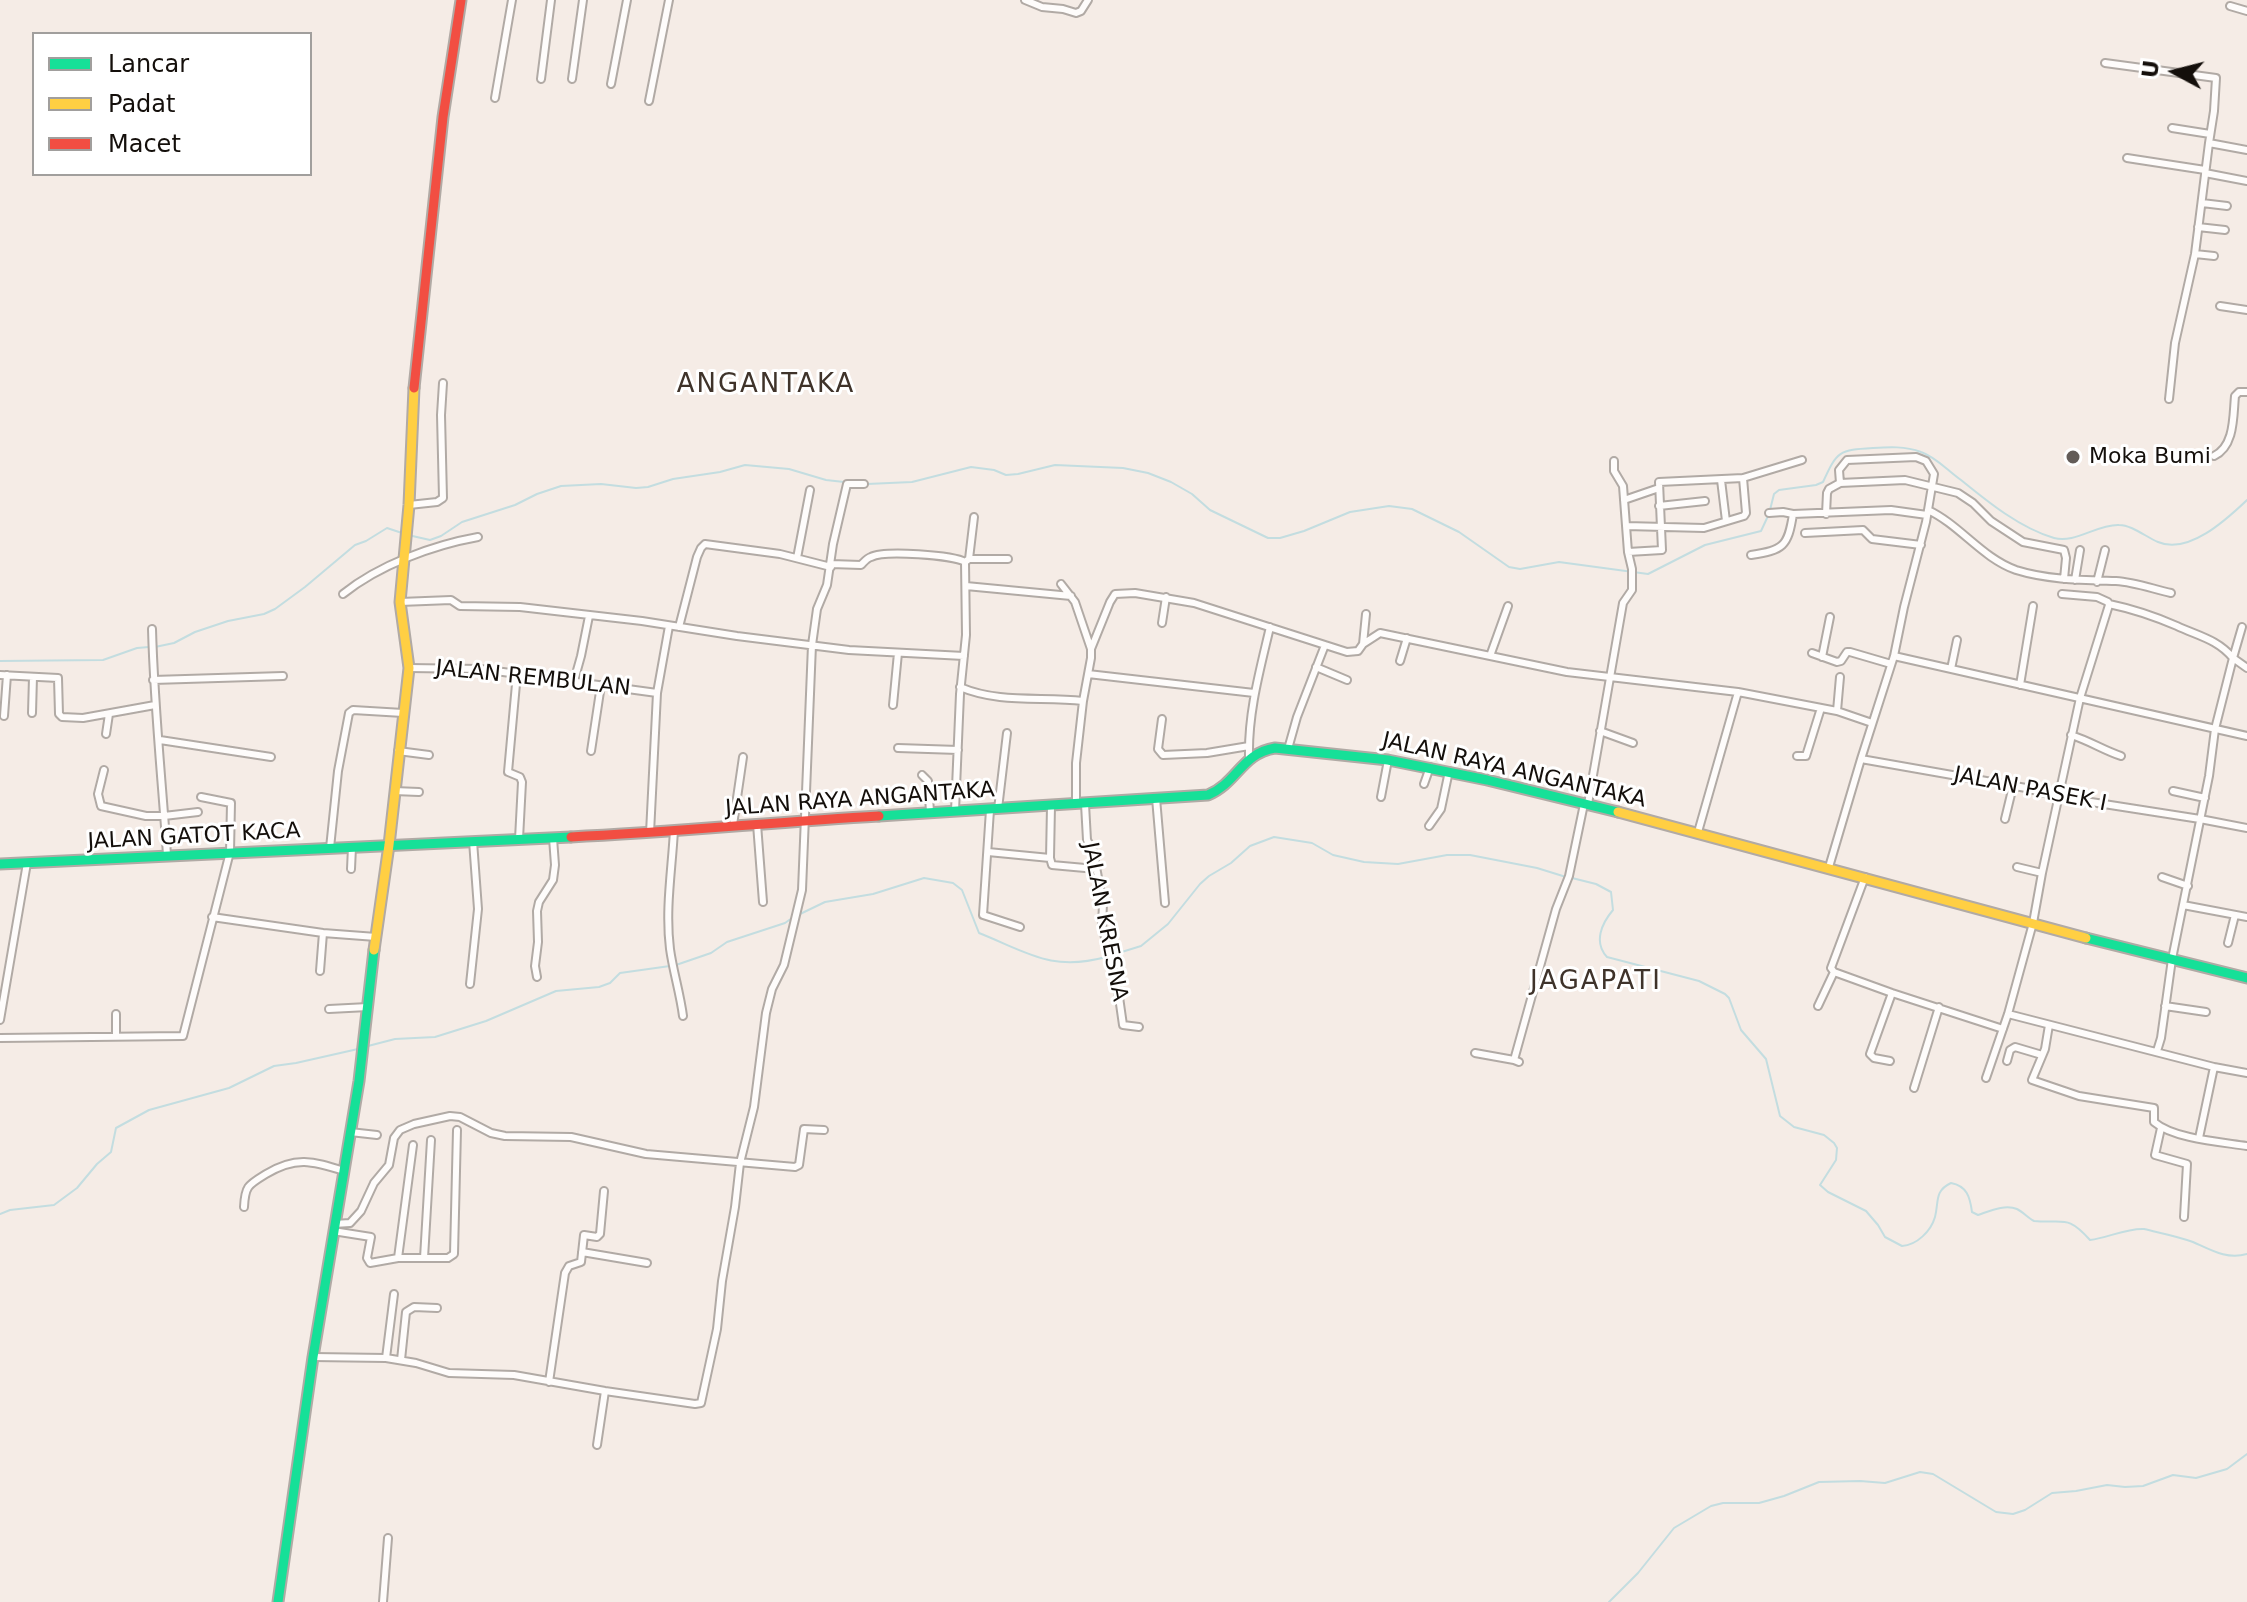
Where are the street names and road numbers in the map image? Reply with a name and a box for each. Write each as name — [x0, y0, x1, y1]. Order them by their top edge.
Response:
street label: JALAN REMBULAN — [434, 656, 632, 702]
street label: JALAN RAYA ANGANTAKA — [1380, 728, 1648, 814]
street label: JALAN PASEK I — [1951, 762, 2109, 818]
street label: JALAN RAYA ANGANTAKA — [724, 777, 996, 823]
street label: JALAN GATOT KACA — [87, 818, 301, 856]
street label: JALAN KRESNA — [1076, 840, 1132, 1004]

